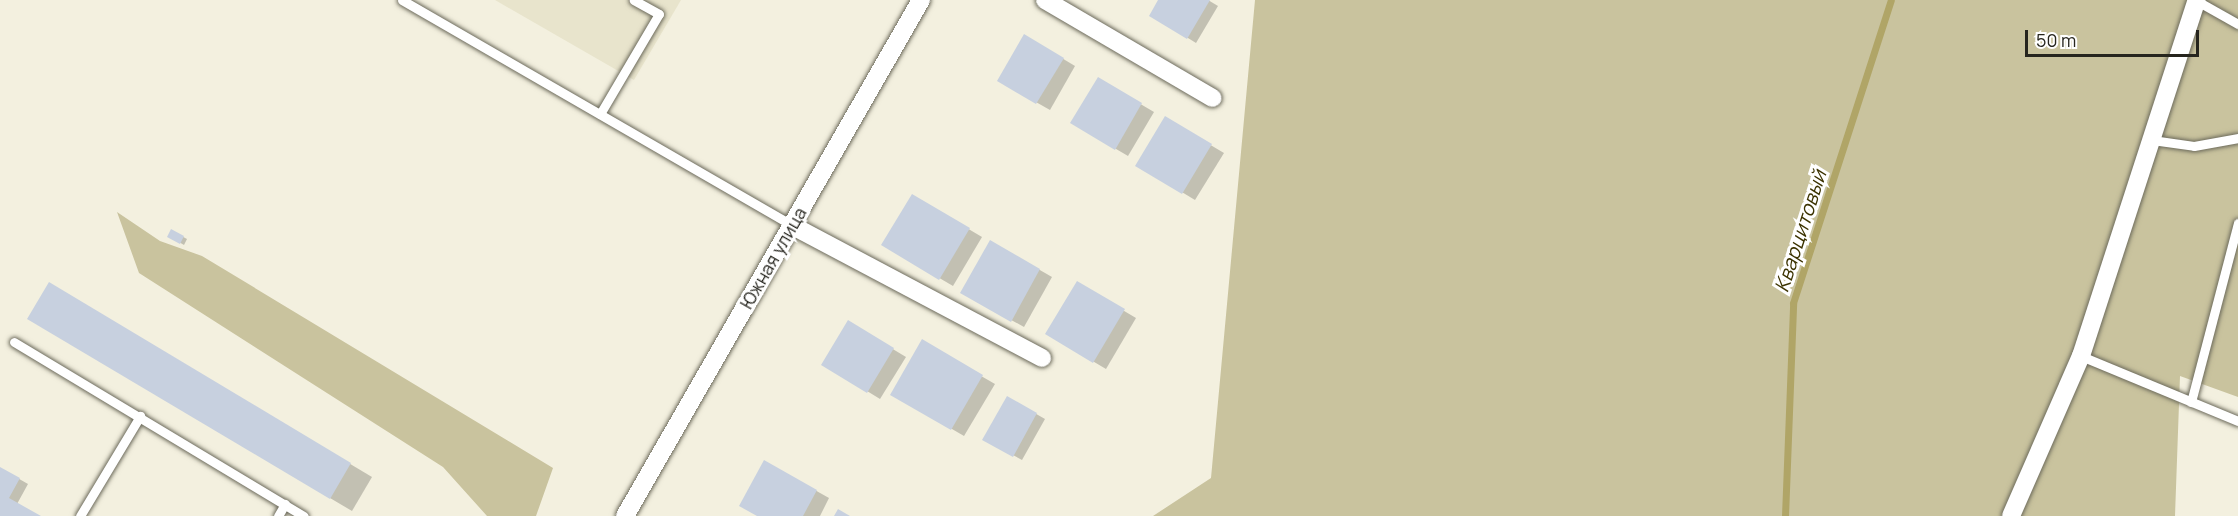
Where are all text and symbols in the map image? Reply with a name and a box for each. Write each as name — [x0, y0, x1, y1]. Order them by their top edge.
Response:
scale bar — [2028, 18, 2202, 56]
text: 50 m — [2036, 28, 2076, 52]
water label: Кварцитовый — [1769, 167, 1831, 295]
street label: Южная улица — [735, 203, 811, 313]

